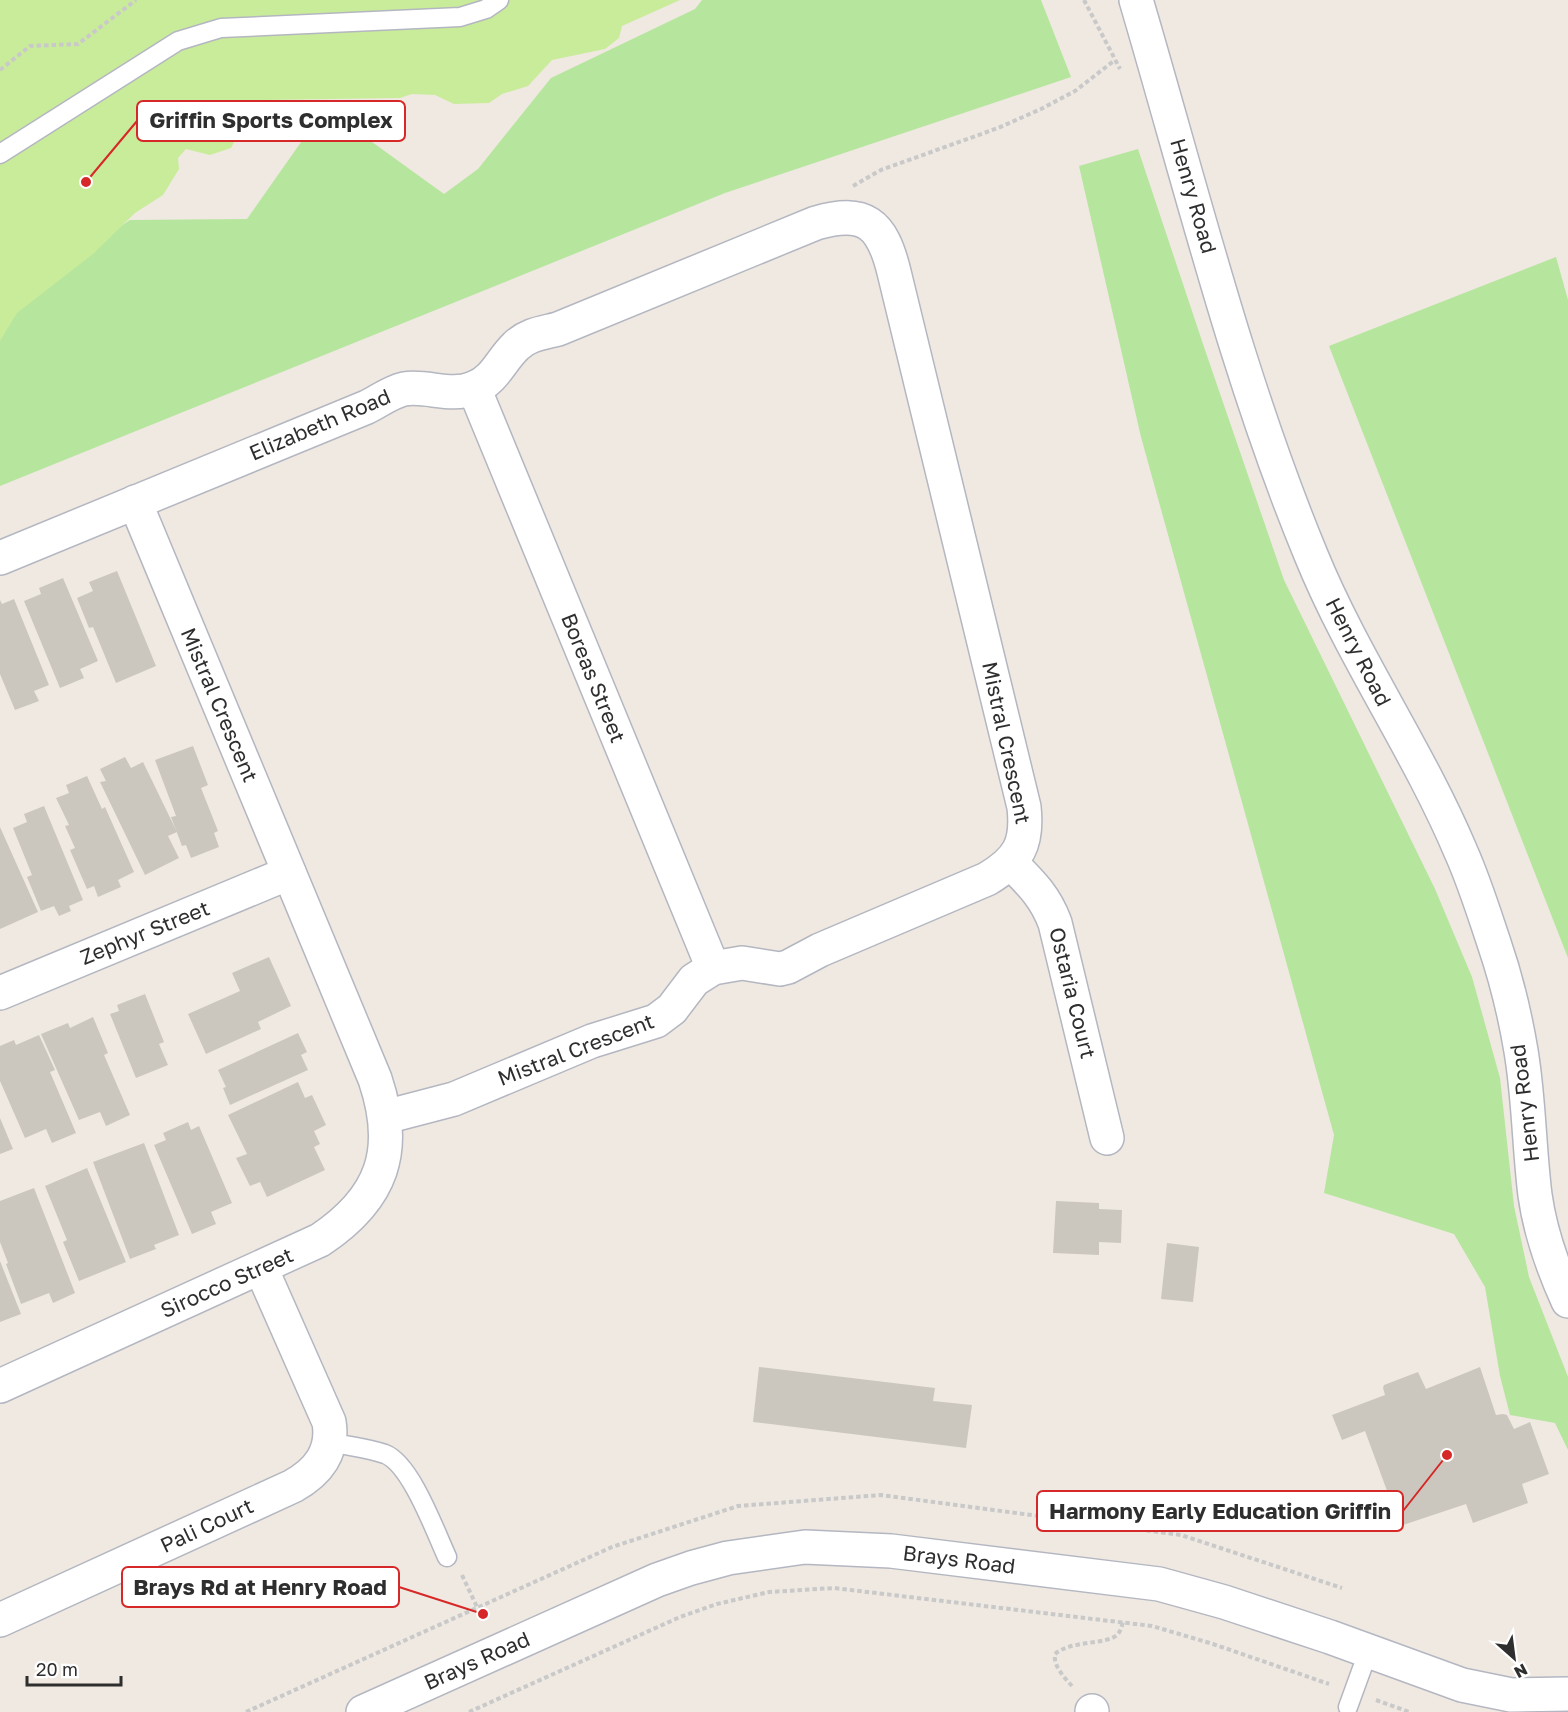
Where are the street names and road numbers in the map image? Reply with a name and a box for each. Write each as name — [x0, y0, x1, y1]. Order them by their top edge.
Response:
street label: Henry Road — [1165, 135, 1223, 256]
street label: Elizabeth Road — [245, 383, 394, 466]
street label: Henry Road — [1320, 593, 1397, 710]
street label: Boreas Street — [556, 609, 632, 746]
street label: Mistral Crescent — [176, 623, 264, 786]
street label: Mistral Crescent — [977, 659, 1037, 826]
street label: Zephyr Street — [76, 894, 213, 970]
street label: Ostaria Court — [1044, 924, 1102, 1061]
street label: Mistral Crescent — [494, 1007, 657, 1091]
street label: Henry Road — [1504, 1043, 1544, 1163]
street label: Sirocco Street — [156, 1241, 297, 1323]
street label: Pali Court — [156, 1492, 257, 1558]
street label: Brays Road — [901, 1539, 1017, 1579]
street label: Brays Road — [420, 1625, 534, 1695]

